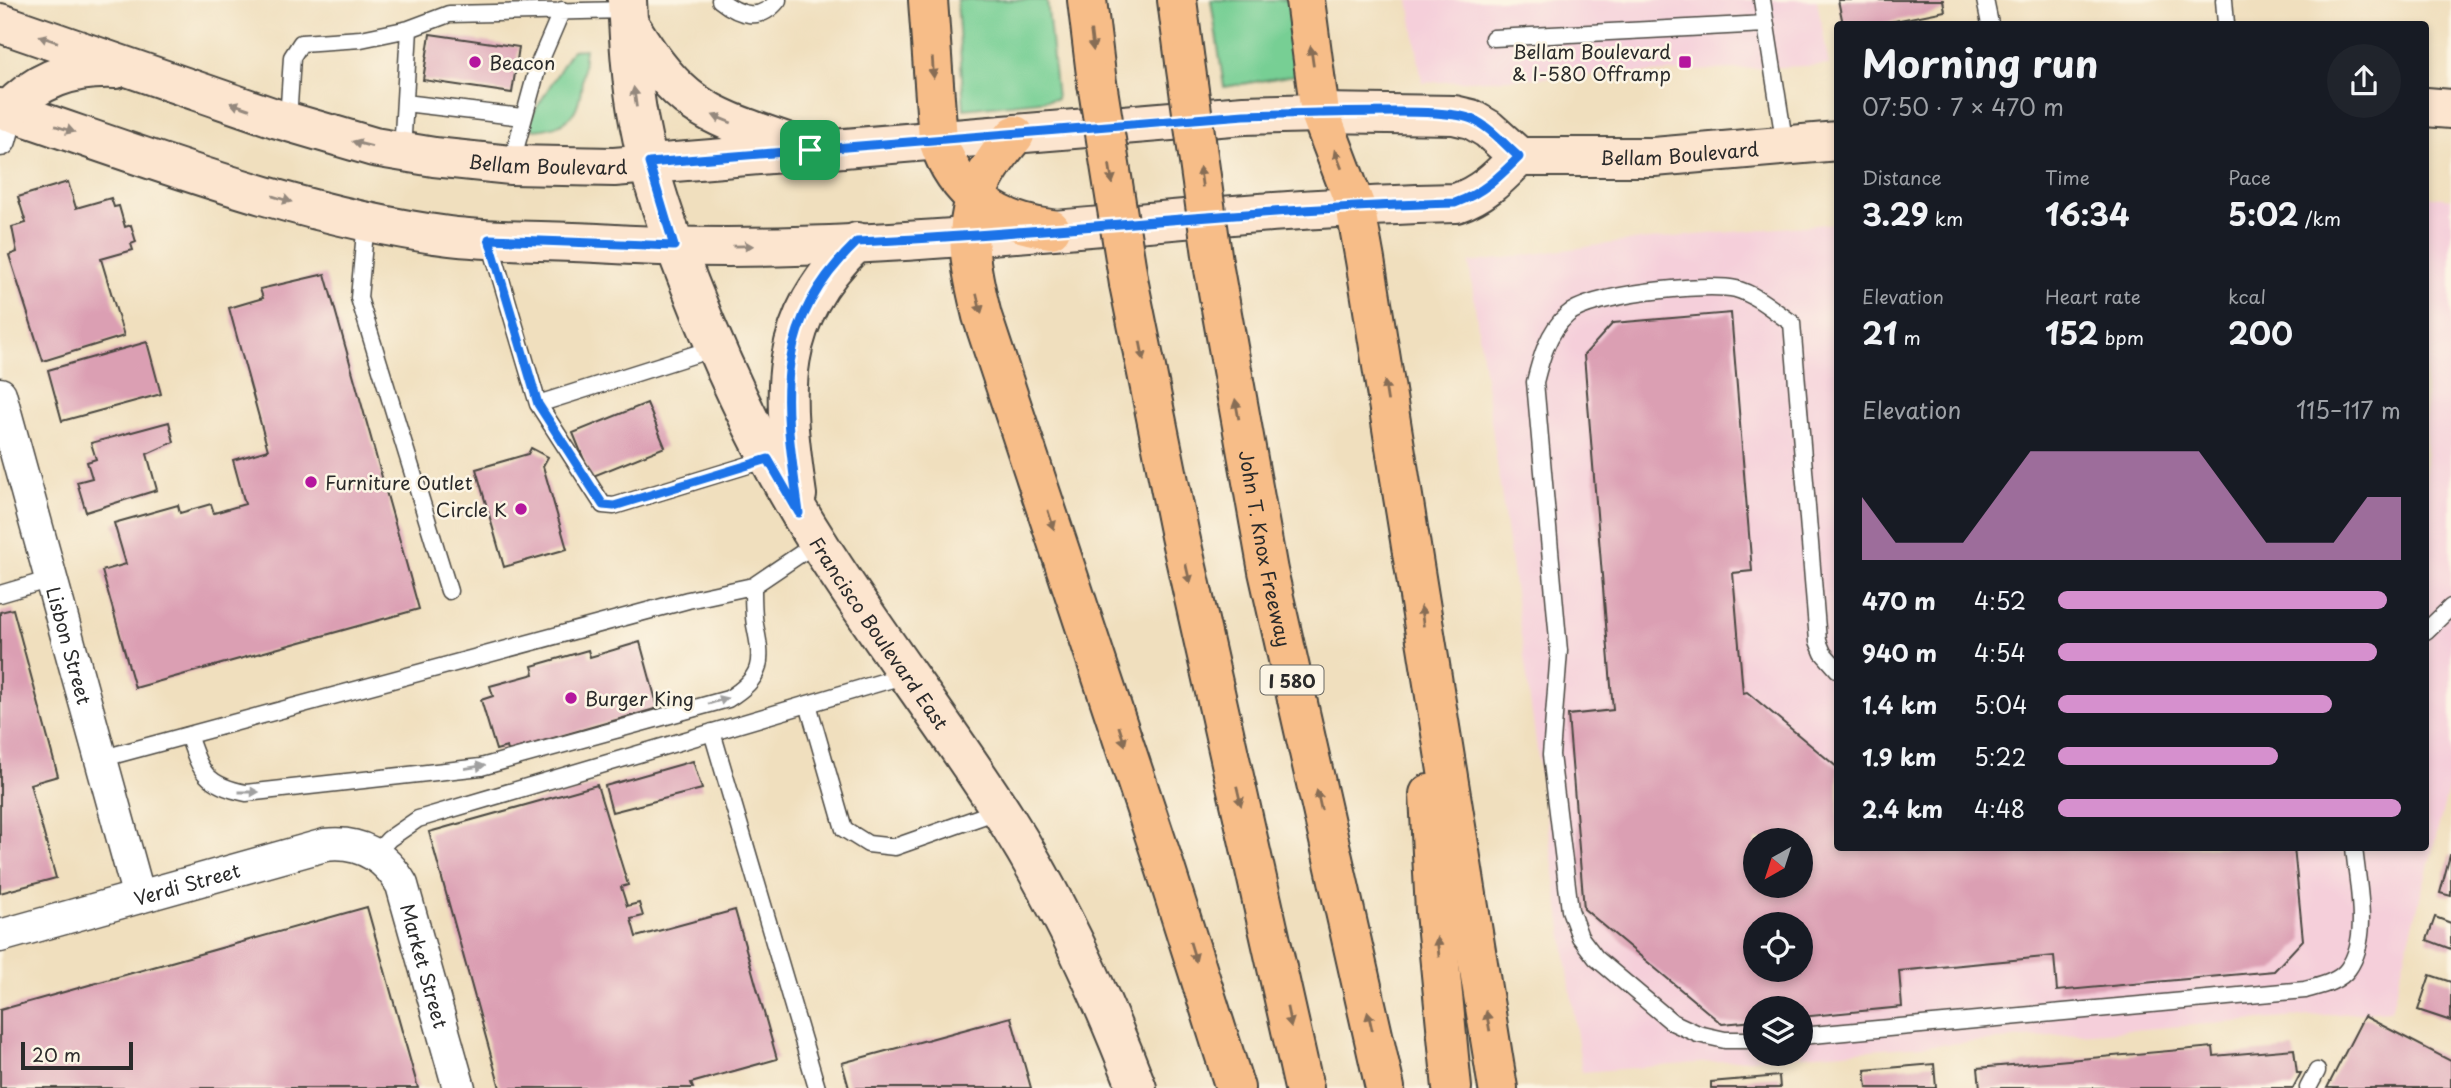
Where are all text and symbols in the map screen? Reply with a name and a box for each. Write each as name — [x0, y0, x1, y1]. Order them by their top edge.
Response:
one-way arrow — [1086, 30, 1097, 52]
one-way arrow — [37, 33, 58, 44]
text: Morning run — [1862, 34, 2098, 91]
place label: Bellam Boulevard & I-580 Offramp — [1512, 37, 1671, 87]
button: share — [2327, 44, 2401, 118]
one-way arrow — [1307, 45, 1318, 67]
place label: Beacon — [489, 48, 555, 76]
marker: Beacon — [467, 54, 483, 70]
marker: Bellam Boulevard & I-580 Offramp — [1677, 54, 1693, 70]
one-way arrow — [928, 57, 939, 79]
one-way arrow — [629, 86, 640, 108]
text: 07:50 · 7 × 470 m — [1862, 89, 2064, 124]
one-way arrow — [229, 100, 250, 111]
one-way arrow — [712, 114, 733, 125]
pin — [780, 120, 840, 180]
one-way arrow — [55, 125, 76, 135]
icon: arrive — [791, 131, 829, 169]
street label: Bellam Boulevard — [1600, 134, 1760, 171]
one-way arrow — [351, 138, 372, 148]
street label: Bellam Boulevard — [467, 147, 628, 181]
one-way arrow — [1332, 148, 1343, 169]
one-way arrow — [1106, 163, 1117, 185]
text: Distance — [1862, 163, 1942, 191]
text: Time — [2045, 163, 2090, 191]
text: Pace — [2228, 163, 2271, 191]
one-way arrow — [1195, 166, 1206, 188]
text: 3.29 — [1862, 191, 1929, 236]
text: 16:34 — [2045, 191, 2130, 236]
text: 5:02 — [2228, 191, 2298, 236]
one-way arrow — [271, 194, 292, 204]
text: km — [1929, 204, 1963, 232]
text: /km — [2298, 204, 2341, 232]
one-way arrow — [732, 240, 754, 252]
text: Elevation — [1862, 282, 1944, 310]
text: Heart rate — [2045, 282, 2141, 310]
text: kcal — [2228, 282, 2266, 310]
one-way arrow — [974, 293, 985, 315]
text: 21 — [1862, 310, 1897, 355]
text: 152 — [2045, 310, 2099, 355]
text: 200 — [2228, 310, 2293, 355]
text: m — [1897, 323, 1921, 351]
text: bpm — [2099, 323, 2144, 351]
one-way arrow — [1137, 340, 1148, 362]
one-way arrow — [1380, 380, 1391, 402]
text: Elevation — [1862, 392, 1961, 427]
text: 115–117 m — [2296, 392, 2401, 427]
one-way arrow — [1231, 398, 1242, 420]
street label: John T. Knox Freeway — [1233, 448, 1299, 649]
place label: Furniture Outlet — [325, 468, 473, 496]
marker: Furniture Outlet — [303, 474, 319, 490]
place label: Circle K — [436, 495, 507, 523]
marker: Circle K — [513, 501, 529, 517]
one-way arrow — [1046, 510, 1057, 531]
street label: Francisco Boulevard East — [804, 531, 956, 735]
one-way arrow — [1183, 563, 1194, 585]
text: 470 m — [1862, 583, 1936, 618]
text: 4:52 — [1974, 583, 2026, 618]
street label: Lisbon Street — [40, 584, 99, 708]
one-way arrow — [1416, 605, 1427, 627]
text: 940 m — [1862, 635, 1937, 670]
text: 4:54 — [1974, 635, 2026, 670]
road number: I 580 — [1260, 666, 1324, 694]
place label: Burger King — [585, 684, 694, 712]
text: 1.4 km — [1862, 687, 1937, 722]
text: 5:04 — [1974, 687, 2027, 722]
marker: Burger King — [563, 690, 579, 706]
one-way arrow — [708, 696, 729, 706]
one-way arrow — [1117, 726, 1128, 747]
text: 1.9 km — [1862, 739, 1936, 774]
text: 5:22 — [1974, 739, 2026, 774]
one-way arrow — [464, 761, 486, 772]
one-way arrow — [1234, 785, 1245, 807]
one-way arrow — [238, 786, 260, 798]
one-way arrow — [1313, 789, 1324, 811]
text: 2.4 km — [1862, 791, 1943, 826]
text: 4:48 — [1974, 791, 2025, 826]
north arrow — [1743, 828, 1813, 898]
map controls — [1743, 828, 1813, 1066]
street label: Verdi Street — [130, 855, 243, 912]
street label: Market Street — [394, 900, 456, 1032]
button: locate — [1743, 912, 1813, 982]
one-way arrow — [1432, 936, 1443, 958]
one-way arrow — [1188, 942, 1198, 963]
button: layers — [1743, 996, 1813, 1066]
one-way arrow — [1284, 1007, 1295, 1029]
one-way arrow — [1482, 1009, 1493, 1031]
one-way arrow — [1364, 1010, 1375, 1032]
scale bar — [21, 1039, 133, 1071]
text: 20 m — [32, 1040, 81, 1068]

